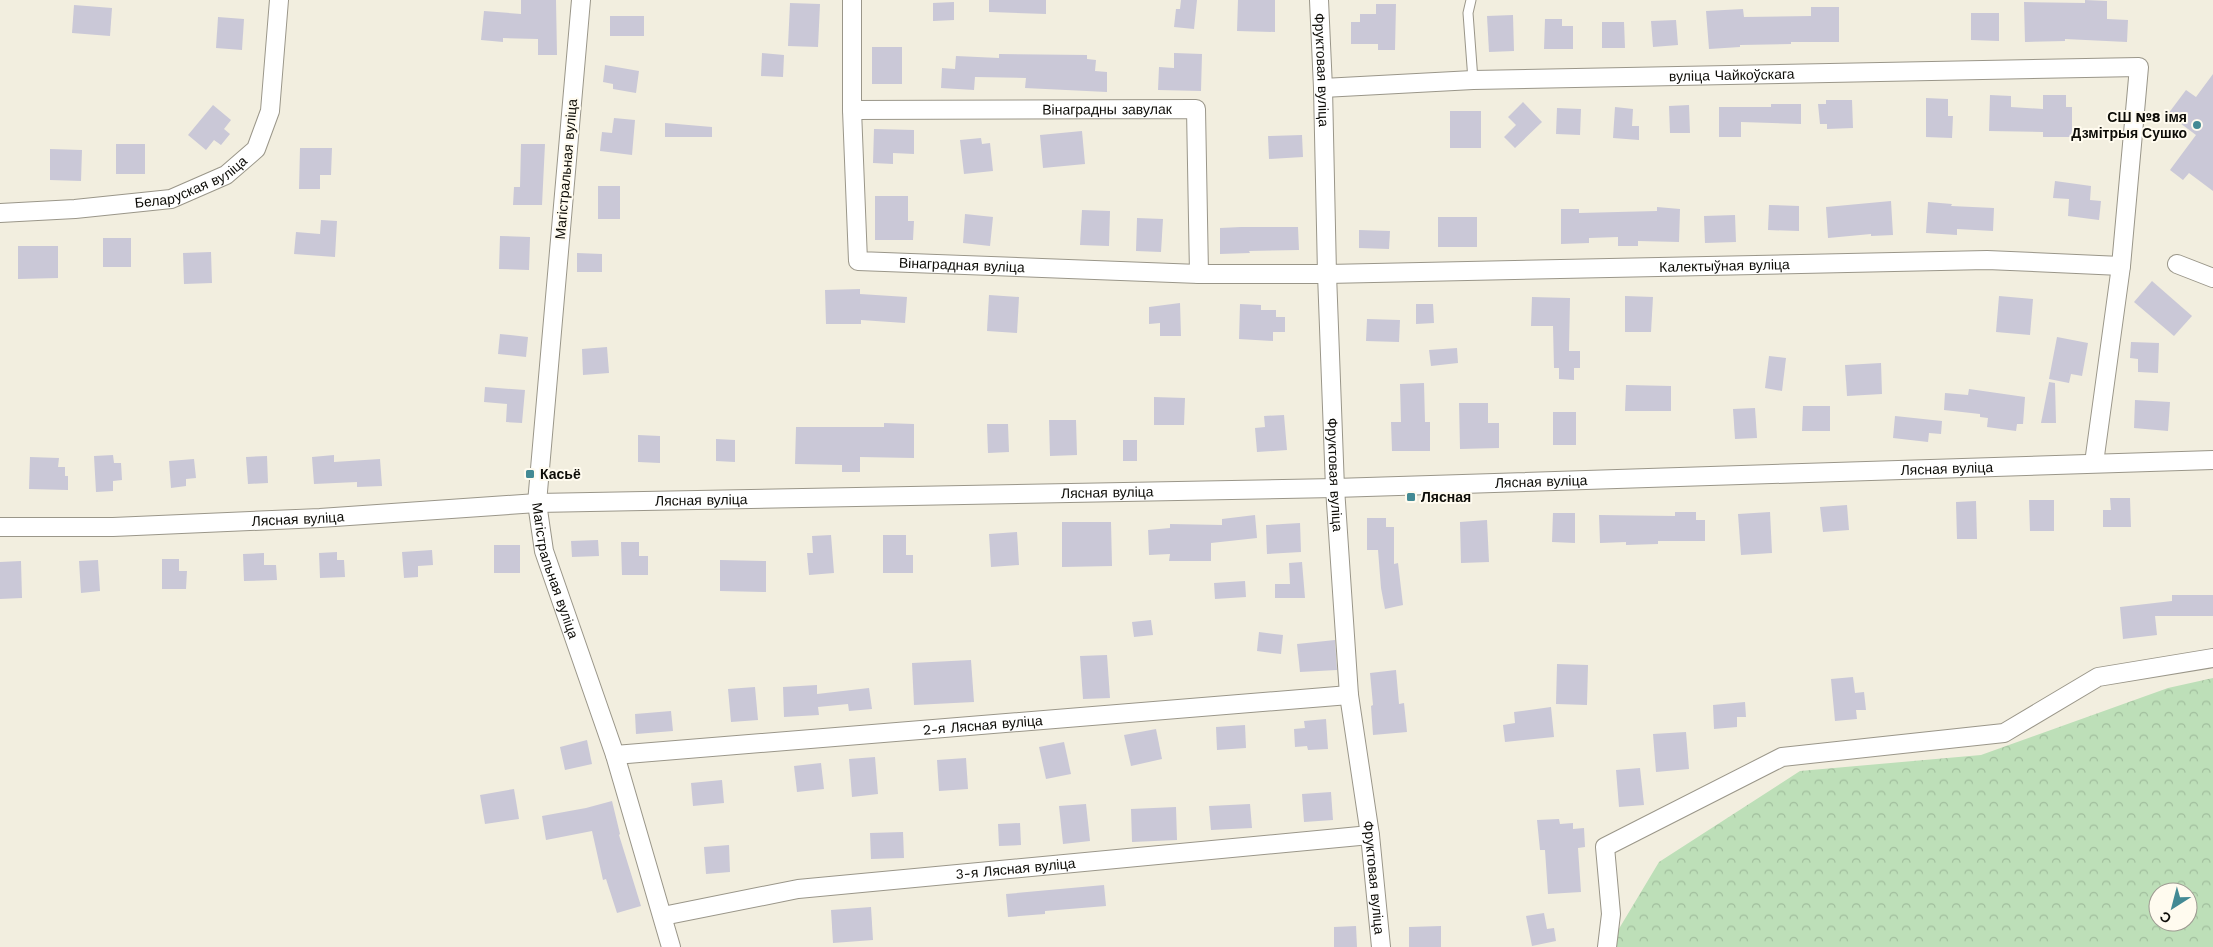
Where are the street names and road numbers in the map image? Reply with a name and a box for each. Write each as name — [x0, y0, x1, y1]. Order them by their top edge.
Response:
street label: Фруктовая вуліца — [1312, 13, 1332, 127]
street label: вуліца Чайкоўскага — [1669, 66, 1795, 84]
street label: Магістральная вуліца — [552, 98, 580, 240]
street label: Вінаградны завулак — [1042, 101, 1173, 117]
street label: Беларуская вуліца — [134, 152, 250, 211]
street label: Вінаградная вуліца — [899, 255, 1025, 275]
street label: Калектыўная вуліца — [1659, 256, 1790, 275]
street label: Фруктовая вуліца — [1324, 417, 1346, 532]
street label: Лясная вуліца — [1900, 459, 1994, 478]
street label: Лясная вуліца — [1494, 472, 1588, 491]
street label: Лясная вуліца — [1061, 483, 1154, 501]
street label: Лясная вуліца — [655, 491, 748, 509]
street label: Магістральная вуліца — [529, 501, 582, 641]
street label: Лясная вуліца — [251, 508, 345, 529]
street label: 2-я Лясная вуліца — [922, 712, 1043, 738]
street label: Фруктовая вуліца — [1360, 820, 1388, 935]
street label: 3-я Лясная вуліца — [955, 855, 1076, 882]

